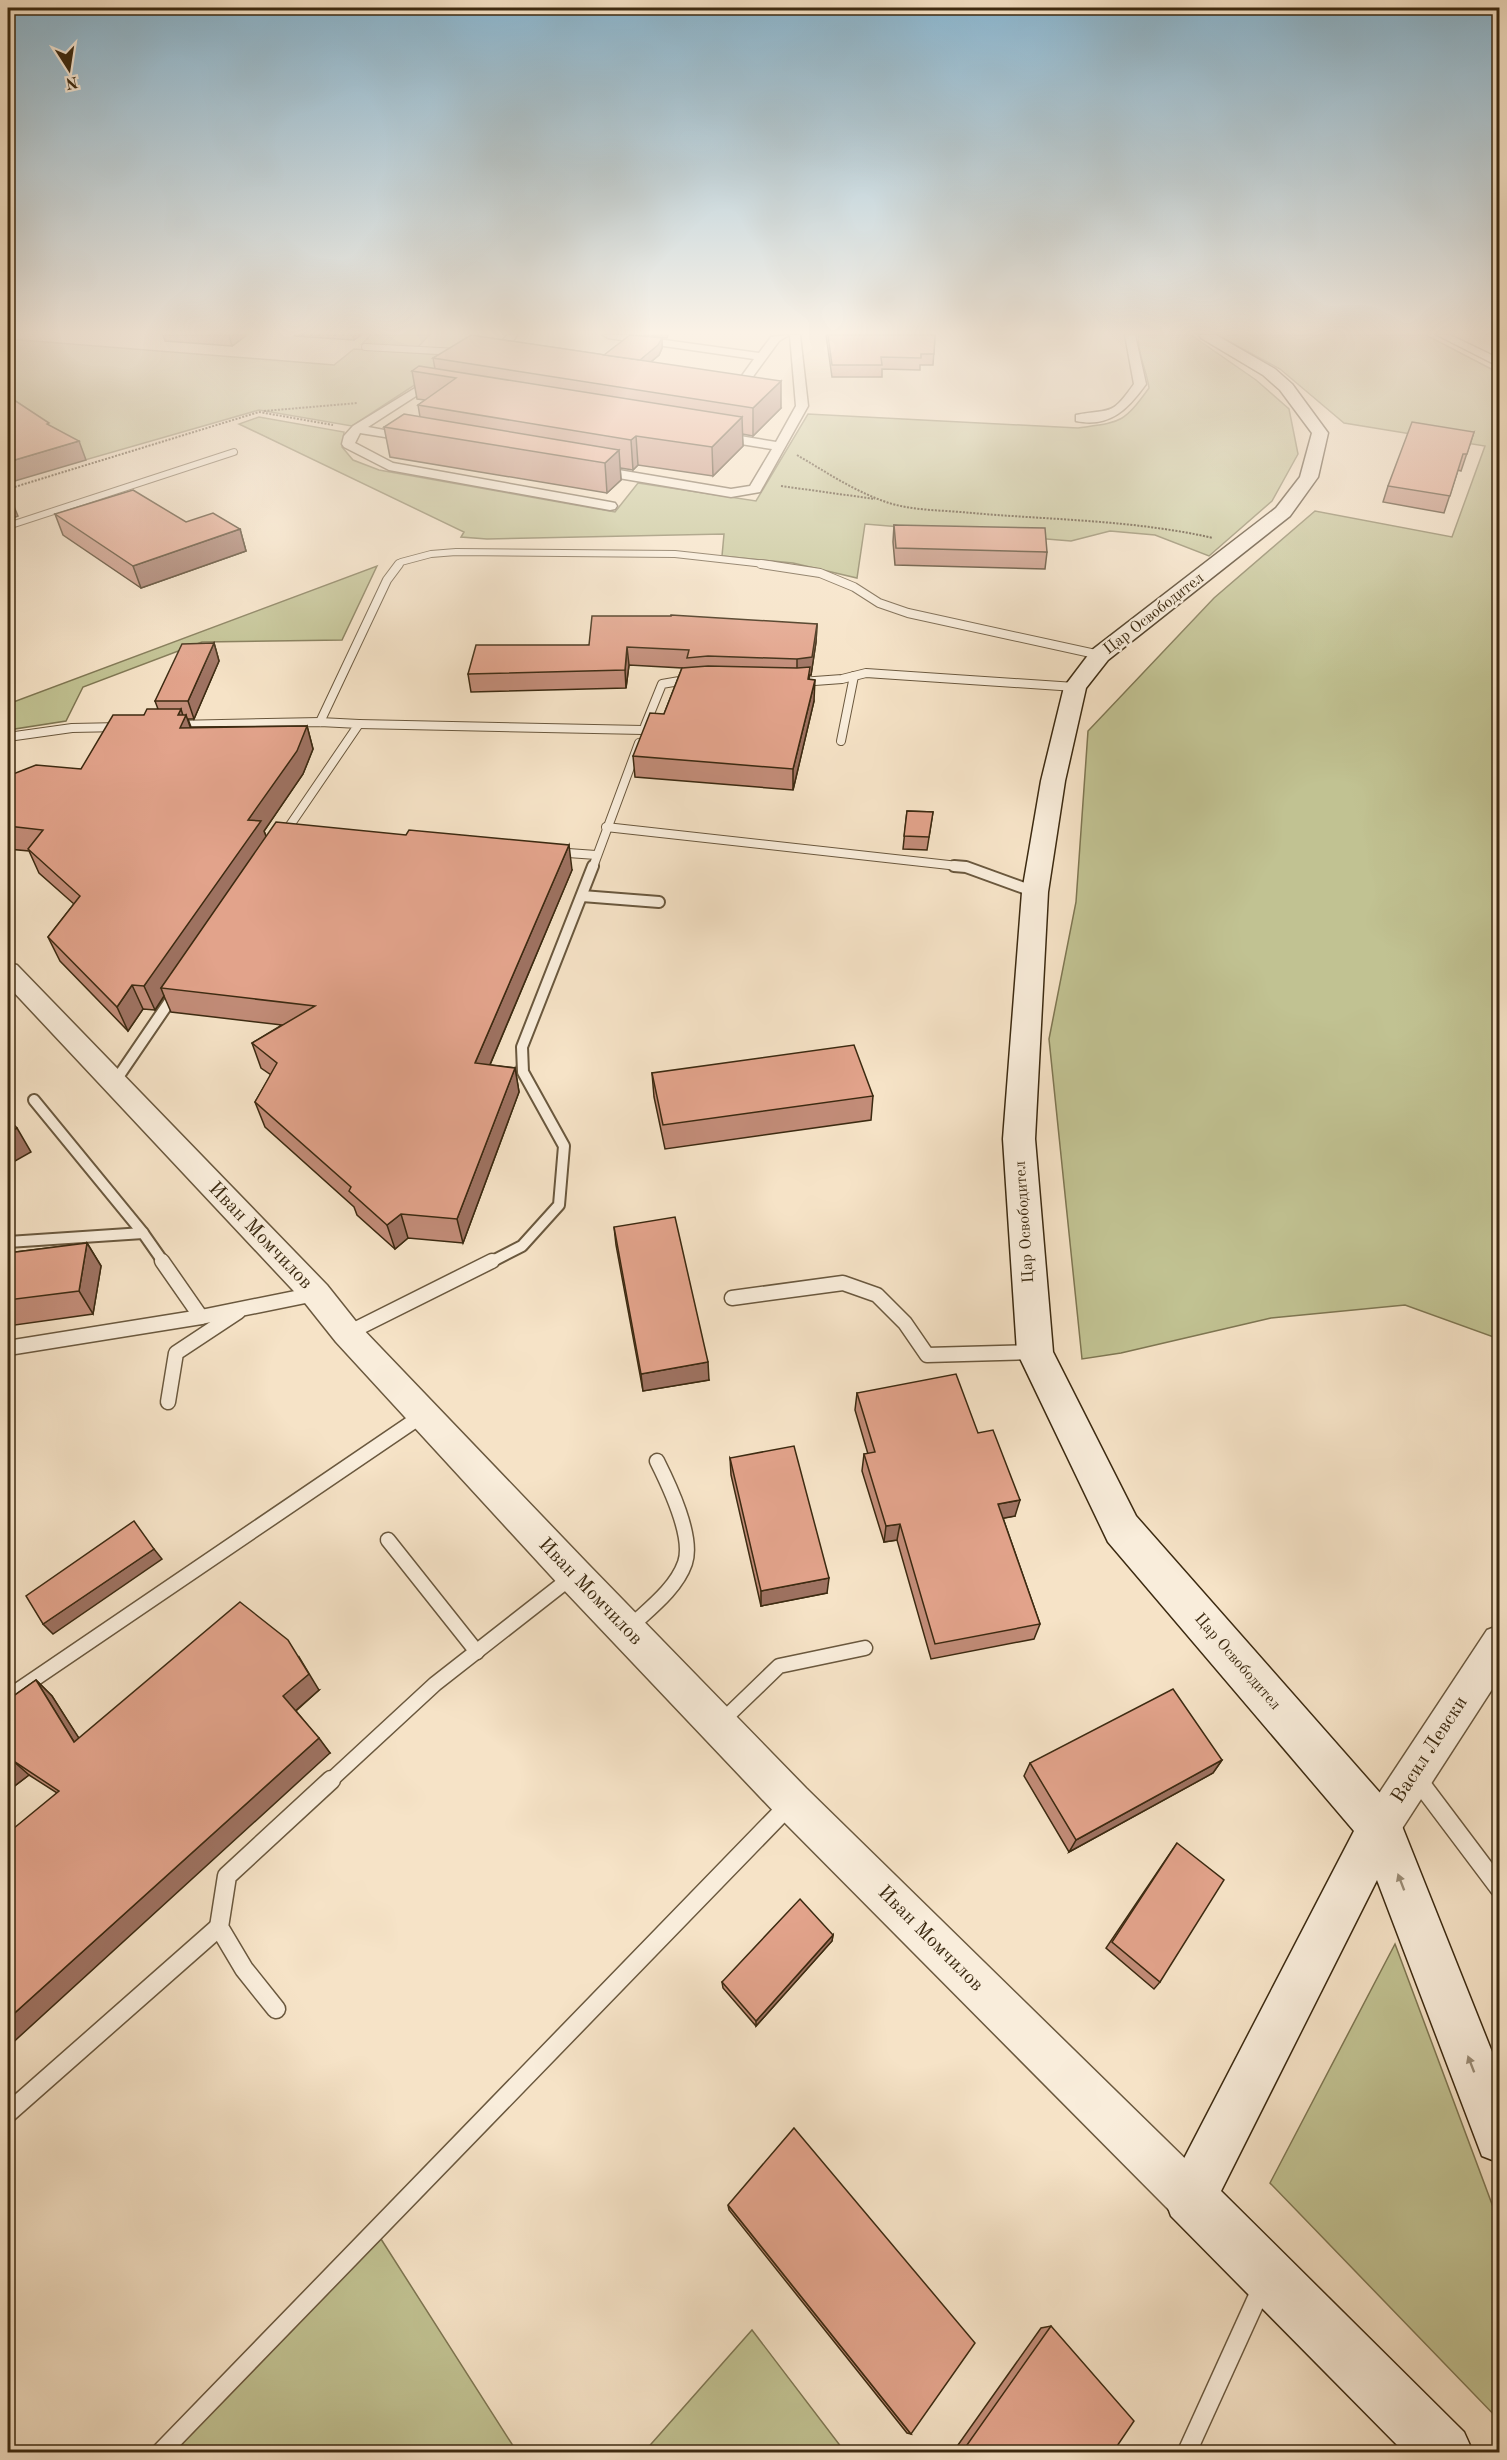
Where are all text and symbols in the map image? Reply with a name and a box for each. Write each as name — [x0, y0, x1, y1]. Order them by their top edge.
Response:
north arrow — [39, 39, 99, 99]
text: N — [63, 73, 79, 91]
street label: Цар Освободител — [1101, 570, 1207, 658]
street label: Цар Освободител — [1013, 1161, 1037, 1283]
street label: Иван Момчилов — [204, 1179, 316, 1293]
street label: Иван Момчилов — [534, 1535, 646, 1649]
street label: Цар Освободител — [1191, 1611, 1283, 1713]
street label: Васил Левски — [1388, 1693, 1472, 1807]
one-way arrow — [1396, 1872, 1406, 1890]
street label: Иван Момчилов — [873, 1882, 987, 1996]
one-way arrow — [1466, 2054, 1476, 2072]

